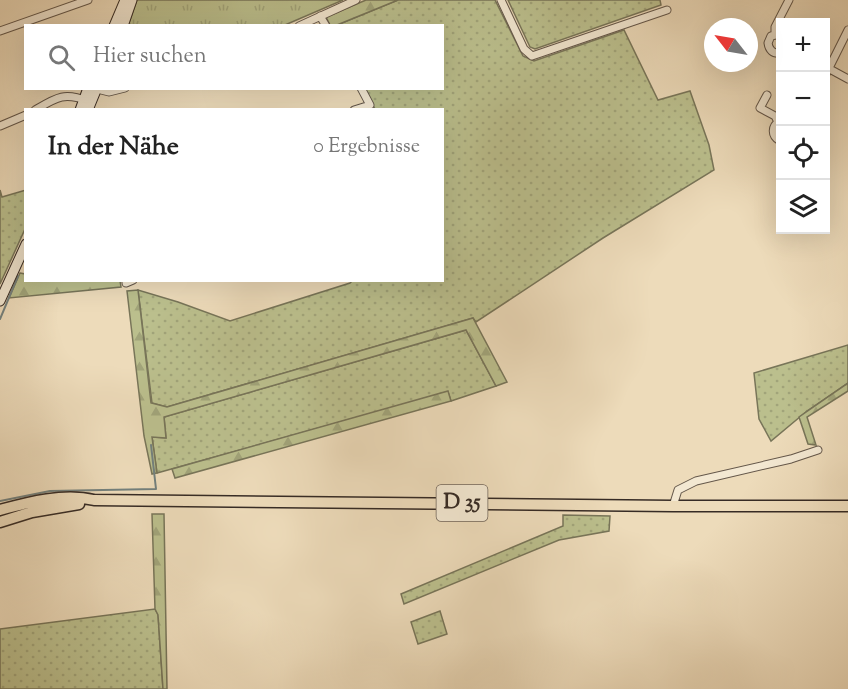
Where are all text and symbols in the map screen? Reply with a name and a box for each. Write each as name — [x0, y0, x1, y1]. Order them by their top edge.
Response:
north arrow — [704, 18, 758, 72]
map controls — [776, 18, 830, 234]
button: + — [776, 18, 830, 72]
search box — [24, 24, 444, 90]
icon: search — [45, 41, 78, 74]
text: Hier suchen — [93, 41, 207, 73]
button: − — [776, 72, 830, 126]
button: locate — [776, 126, 830, 180]
text: In der Nähe — [48, 129, 179, 166]
text: 0 Ergebnisse — [313, 133, 420, 162]
button: layers — [776, 180, 830, 234]
road number: D 35 — [436, 485, 488, 521]

